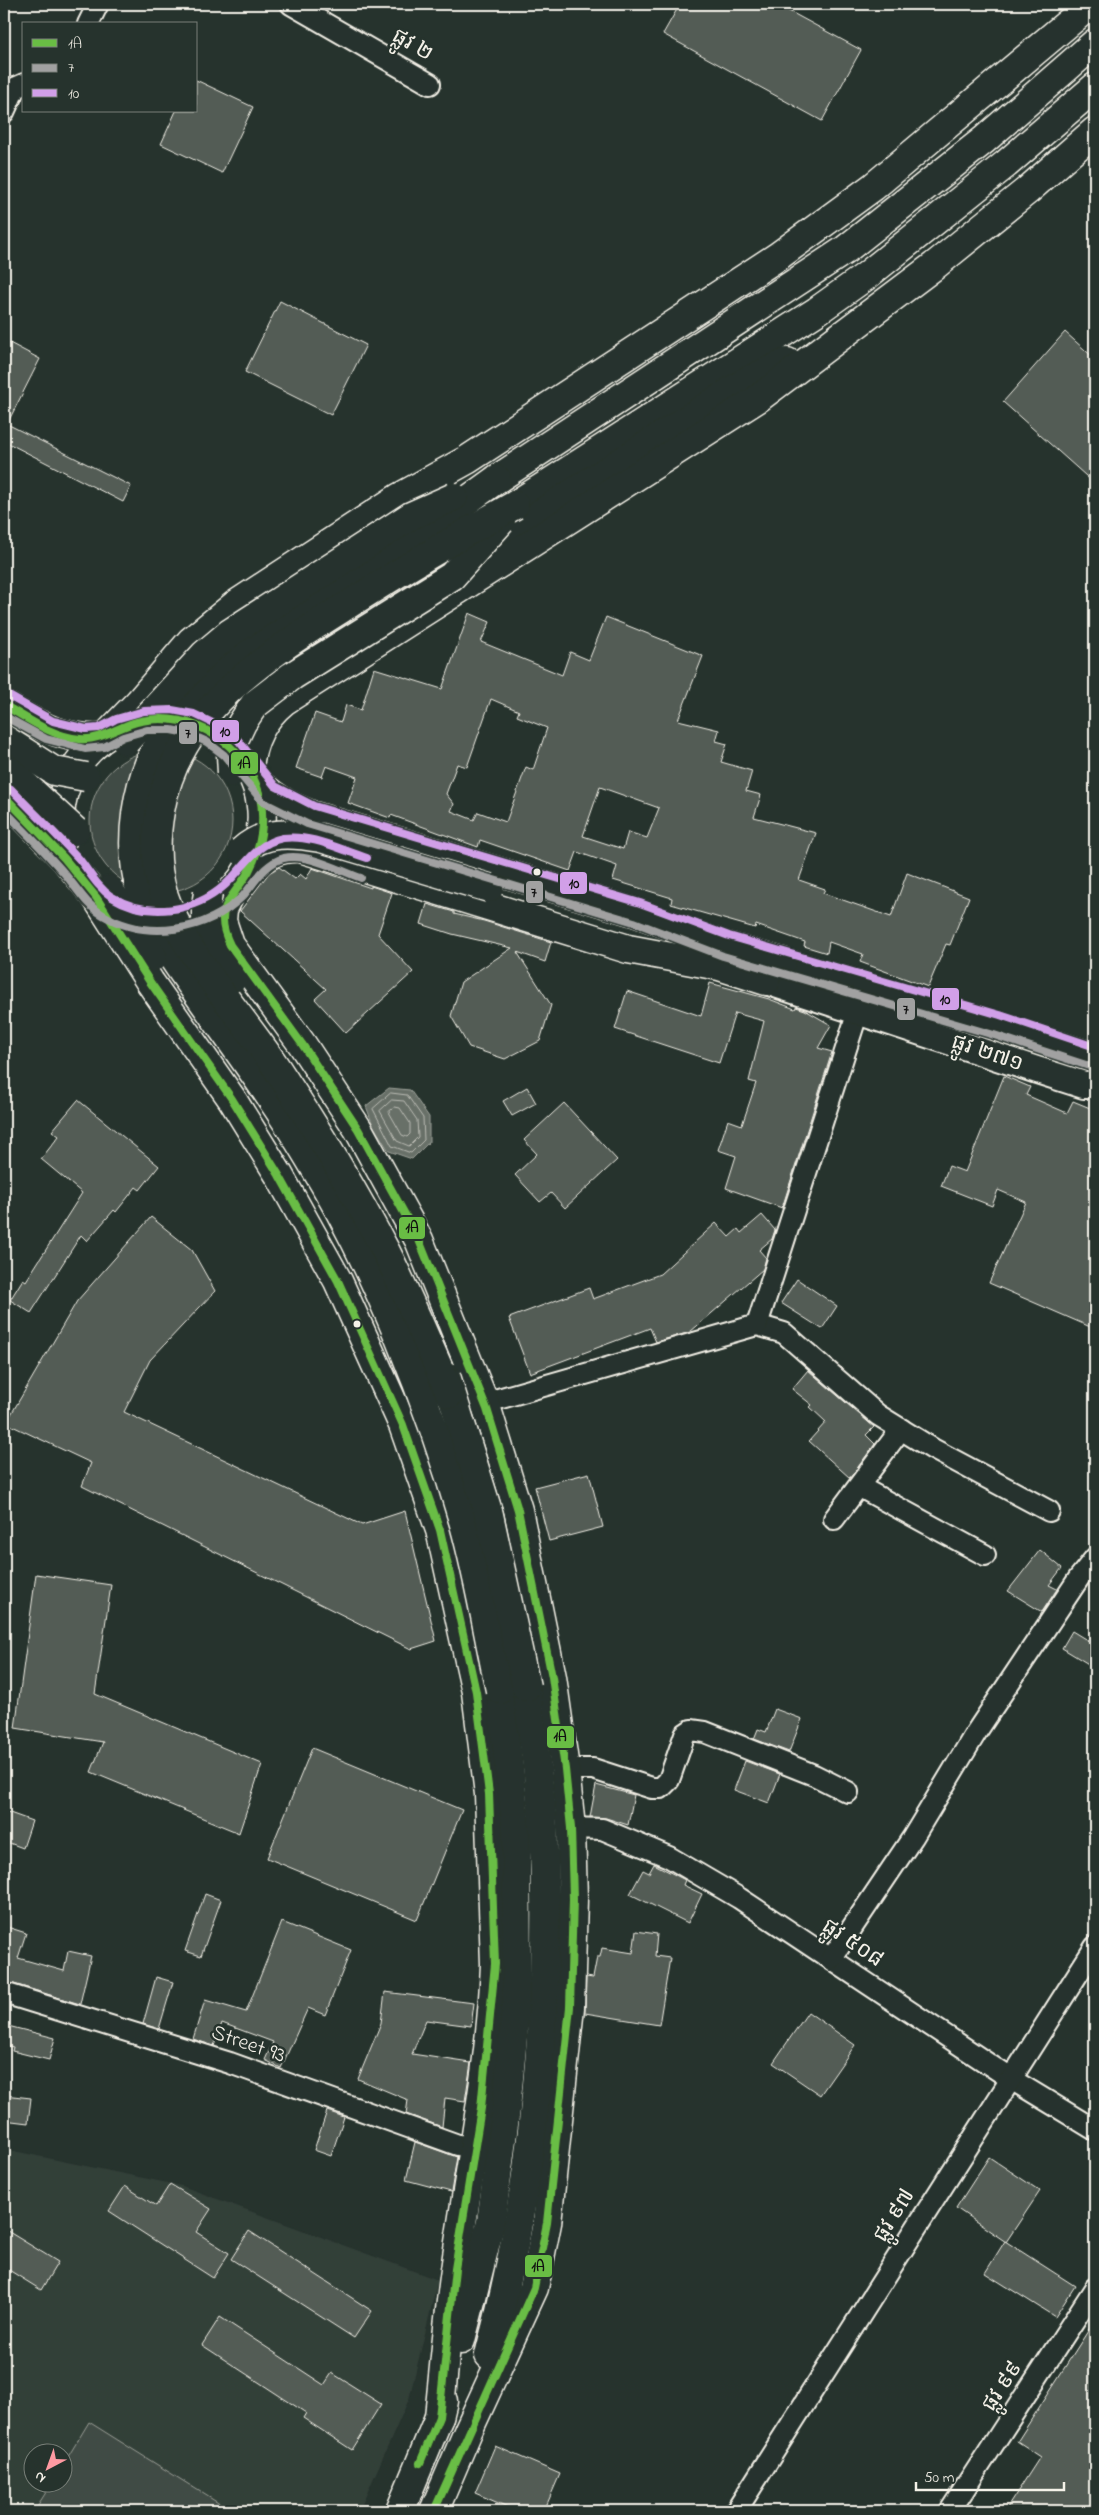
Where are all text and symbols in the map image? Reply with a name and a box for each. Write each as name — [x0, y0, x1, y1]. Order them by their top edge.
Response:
street label: ផ្លូវ ២ — [385, 21, 439, 72]
legend — [22, 22, 198, 112]
text: 1A — [68, 33, 82, 55]
text: 7 — [68, 57, 74, 79]
text: 10 — [68, 83, 80, 105]
line badge: 10 — [211, 719, 240, 743]
line badge: 7 — [178, 721, 198, 745]
text: 10 — [220, 722, 230, 743]
text: 7 — [185, 724, 191, 745]
line badge: 1A — [230, 751, 259, 775]
text: 1A — [237, 754, 251, 775]
unlabelled marker — [532, 867, 542, 877]
line badge: 10 — [559, 871, 588, 895]
text: 10 — [569, 874, 579, 895]
line badge: 7 — [525, 880, 544, 904]
text: 7 — [531, 883, 537, 904]
line badge: 10 — [931, 987, 960, 1011]
text: 10 — [940, 990, 950, 1011]
line badge: 7 — [896, 997, 916, 1021]
text: 7 — [903, 1000, 909, 1021]
street label: ផ្លូវ ២៧១ — [946, 1027, 1027, 1083]
line badge: 1A — [398, 1216, 426, 1240]
text: 1A — [405, 1218, 419, 1239]
unlabelled marker — [352, 1319, 362, 1329]
line badge: 1A — [546, 1725, 575, 1749]
text: 1A — [553, 1727, 567, 1748]
street label: ផ្លូវ ៥០៨ — [814, 1912, 889, 1978]
street label: Street 93 — [207, 2017, 289, 2073]
street label: ផ្លូវ ៩៧ — [866, 2183, 925, 2250]
line badge: 1A — [524, 2254, 553, 2278]
text: 1A — [531, 2257, 545, 2278]
street label: ផ្លូវ ៩៩ — [975, 2355, 1033, 2419]
north arrow — [22, 2442, 72, 2492]
scale bar — [916, 2460, 1064, 2492]
text: N — [30, 2466, 51, 2488]
text: 50 m — [924, 2467, 955, 2489]

